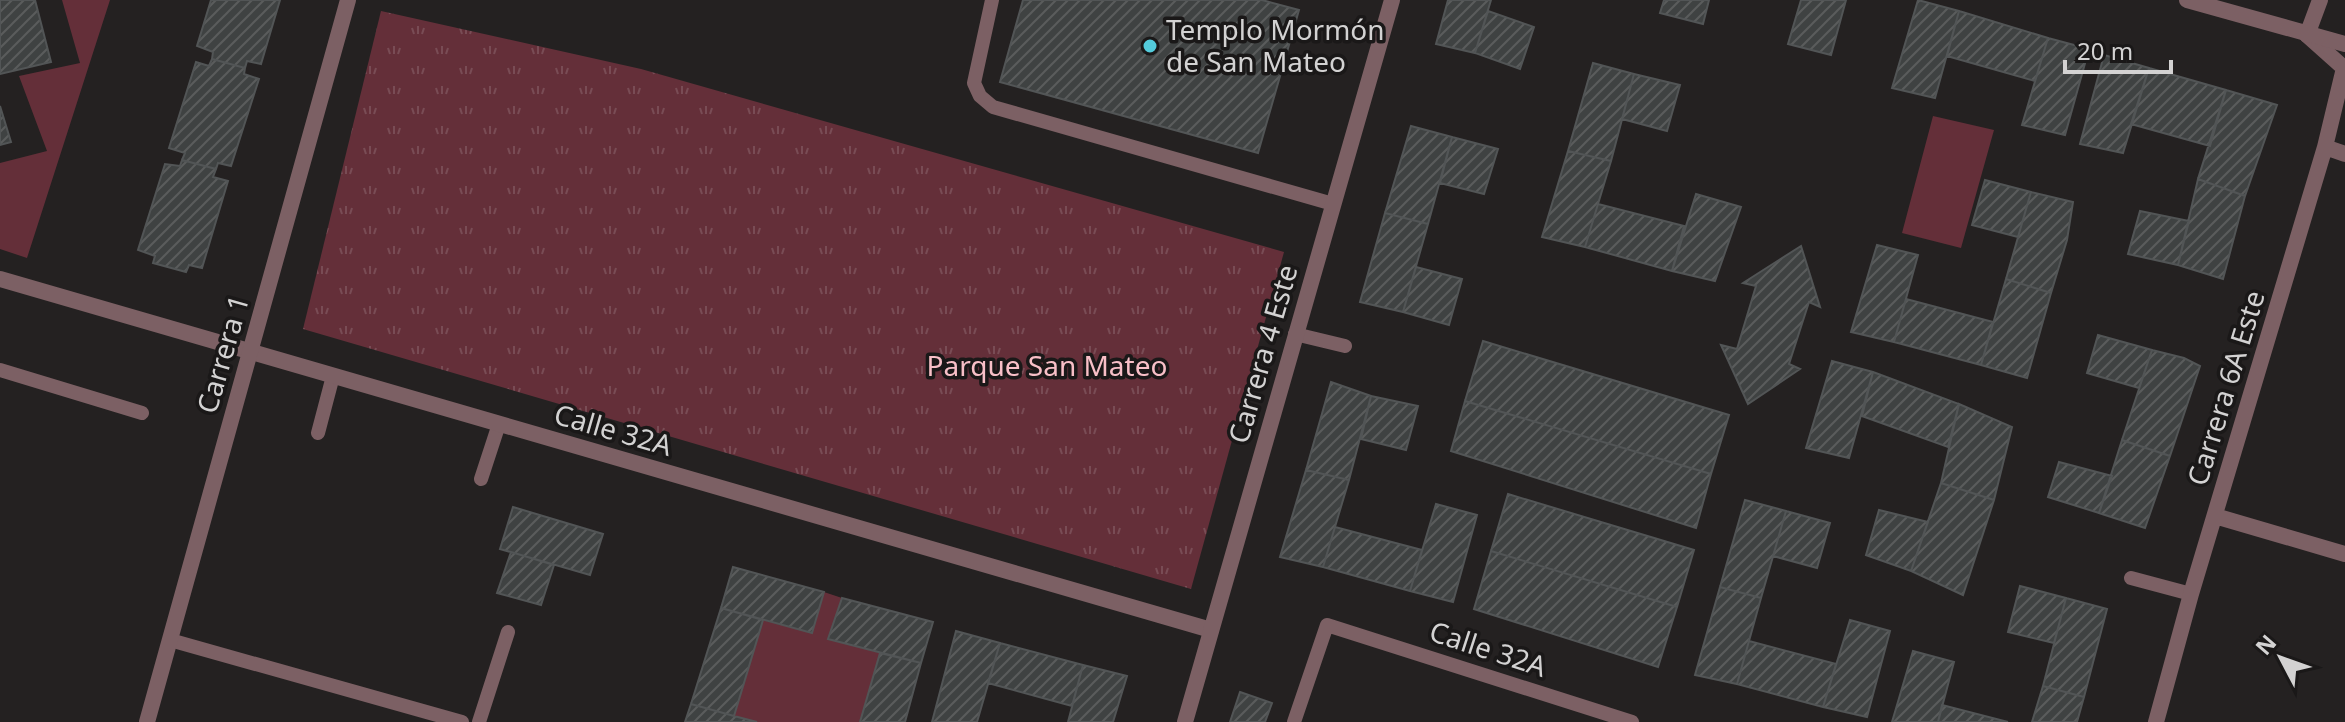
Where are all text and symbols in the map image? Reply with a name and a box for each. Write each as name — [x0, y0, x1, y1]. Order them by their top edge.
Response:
place label: Templo Mormón de San Mateo — [1166, 10, 1385, 80]
scale bar — [2065, 24, 2171, 74]
text: 20 m — [2077, 34, 2133, 67]
marker: Templo Mormón de San Mateo — [1141, 37, 1159, 55]
street label: Carrera 4 Este — [1218, 260, 1306, 447]
street label: Carrera 6A Este — [2177, 286, 2273, 490]
street label: Carrera 1 — [187, 290, 257, 417]
park label: Parque San Mateo — [927, 346, 1167, 384]
street label: Calle 32A — [550, 394, 677, 464]
street label: Calle 32A — [1425, 611, 1552, 685]
north arrow — [2241, 618, 2321, 698]
text: N — [2248, 628, 2282, 661]

